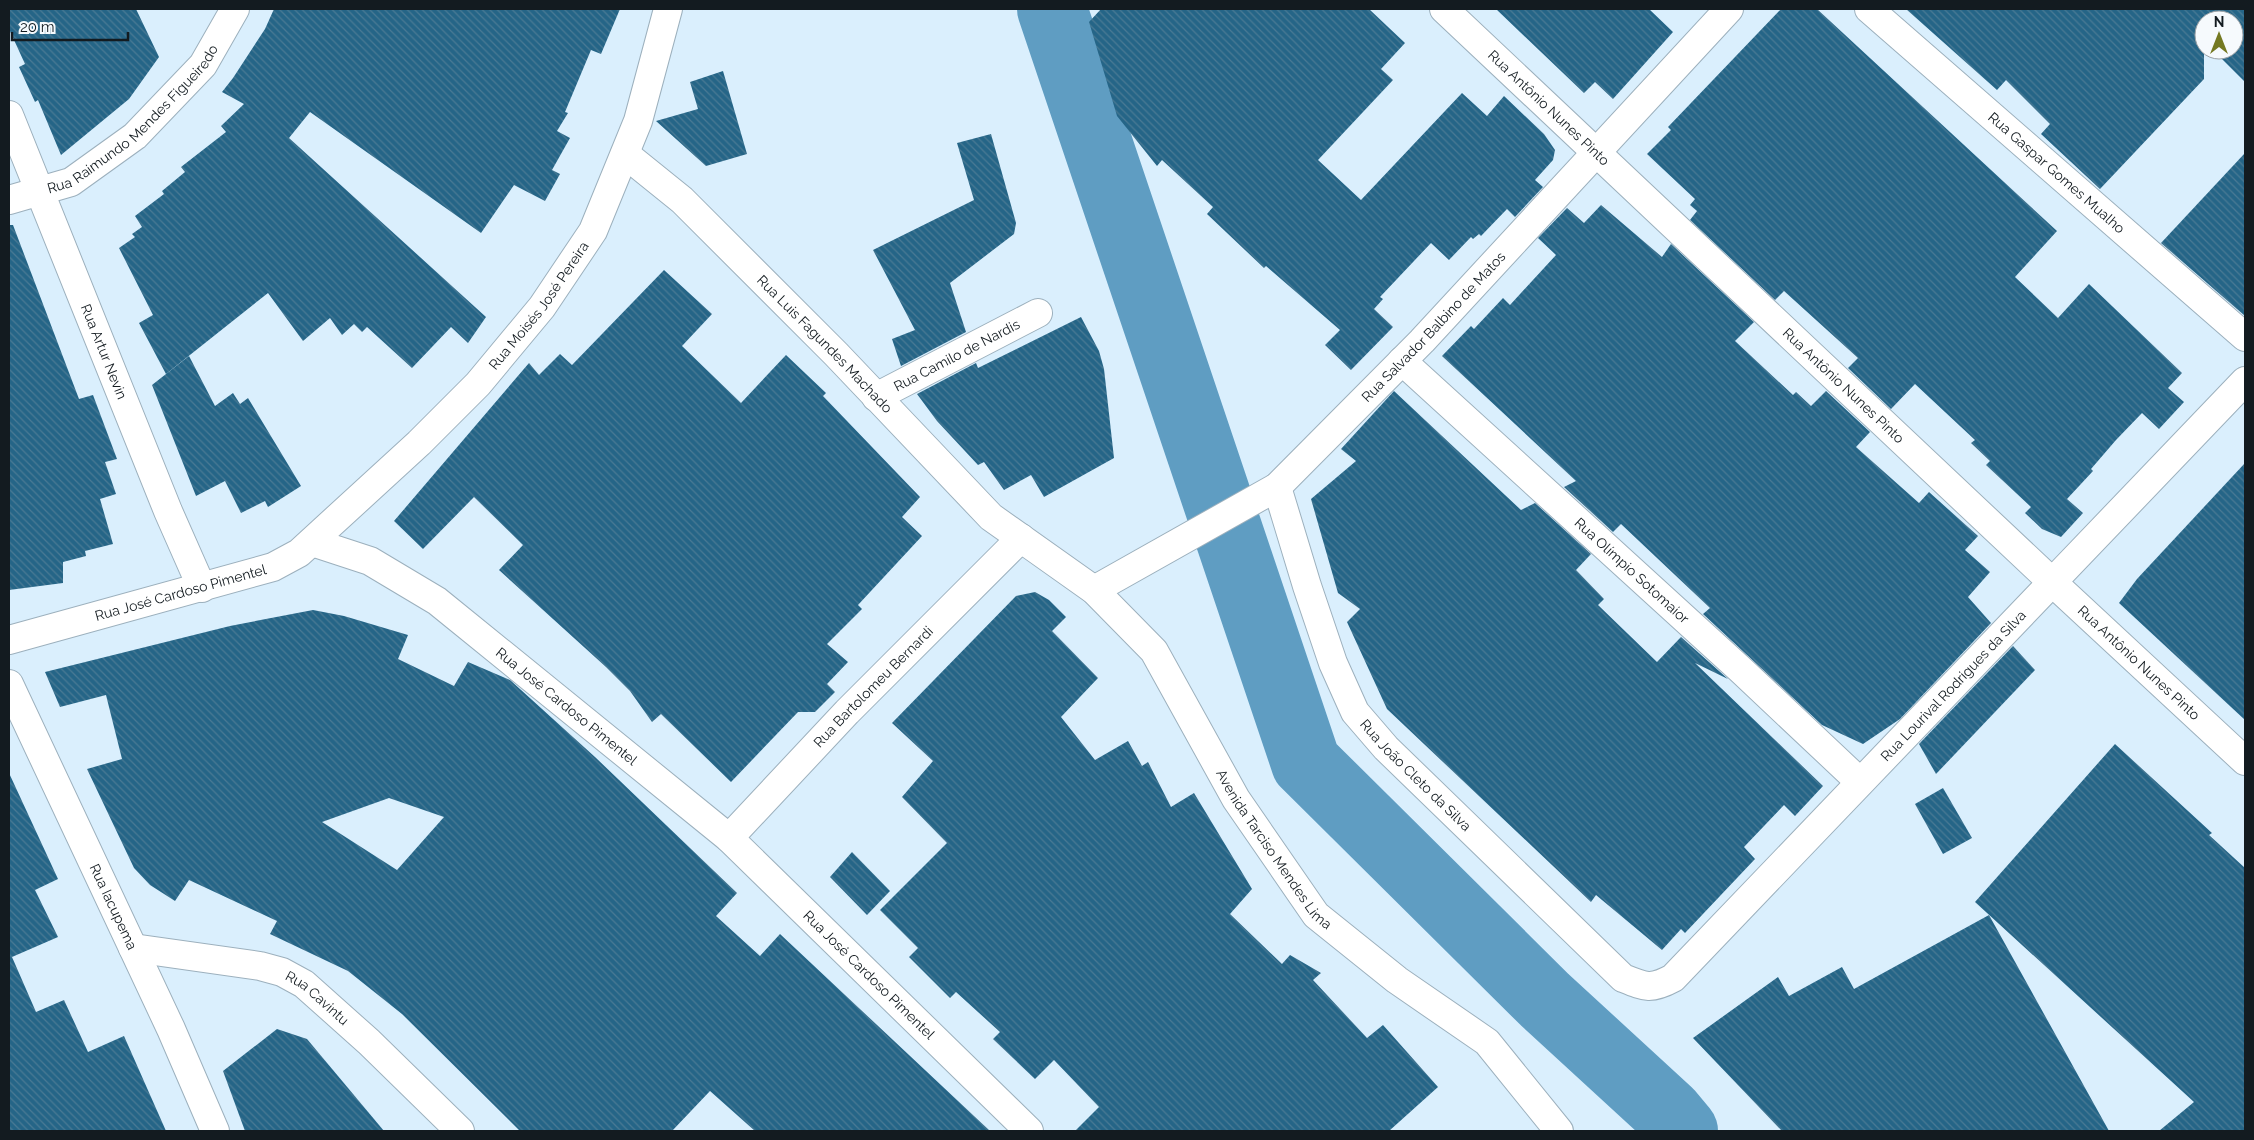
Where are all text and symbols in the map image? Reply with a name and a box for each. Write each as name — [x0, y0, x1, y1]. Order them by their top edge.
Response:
scale bar — [12, 10, 129, 42]
north arrow — [2194, 10, 2244, 60]
text: N — [2214, 14, 2224, 30]
text: 20 m — [20, 18, 55, 36]
street label: Rua Raimundo Mendes Figueiredo — [45, 42, 221, 196]
street label: Rua Antônio Nunes Pinto — [1485, 47, 1613, 169]
street label: Rua Gaspar Gomes Mualho — [1985, 109, 2128, 237]
street label: Rua Moisés José Pereira — [485, 238, 592, 373]
street label: Rua Salvador Balbino de Matos — [1358, 248, 1509, 405]
street label: Rua Luis Fagundes Machado — [754, 272, 896, 416]
street label: Rua Artur Nevin — [78, 302, 130, 402]
street label: Rua Camilo de Nardis — [891, 316, 1023, 394]
street label: Rua Antônio Nunes Pinto — [1780, 325, 1907, 446]
street label: Rua Olímpio Sotomaior — [1571, 514, 1692, 627]
street label: Rua José Cardoso Pimentel — [93, 561, 268, 624]
street label: Rua Antônio Nunes Pinto — [2075, 602, 2203, 723]
street label: Rua Lourival Rodrigues da Silva — [1877, 607, 2029, 764]
street label: Rua Bartolomeu Bernardi — [810, 623, 936, 751]
street label: Rua José Cardoso Pimentel — [493, 644, 641, 768]
street label: Rua João Cleto da Silva — [1357, 716, 1474, 834]
street label: Avenida Tarciso Mendes Lima — [1213, 766, 1335, 932]
street label: Rua Iacupema — [87, 861, 141, 952]
street label: Rua José Cardoso Pimentel — [800, 907, 938, 1043]
street label: Rua Cavintu — [283, 968, 352, 1028]

